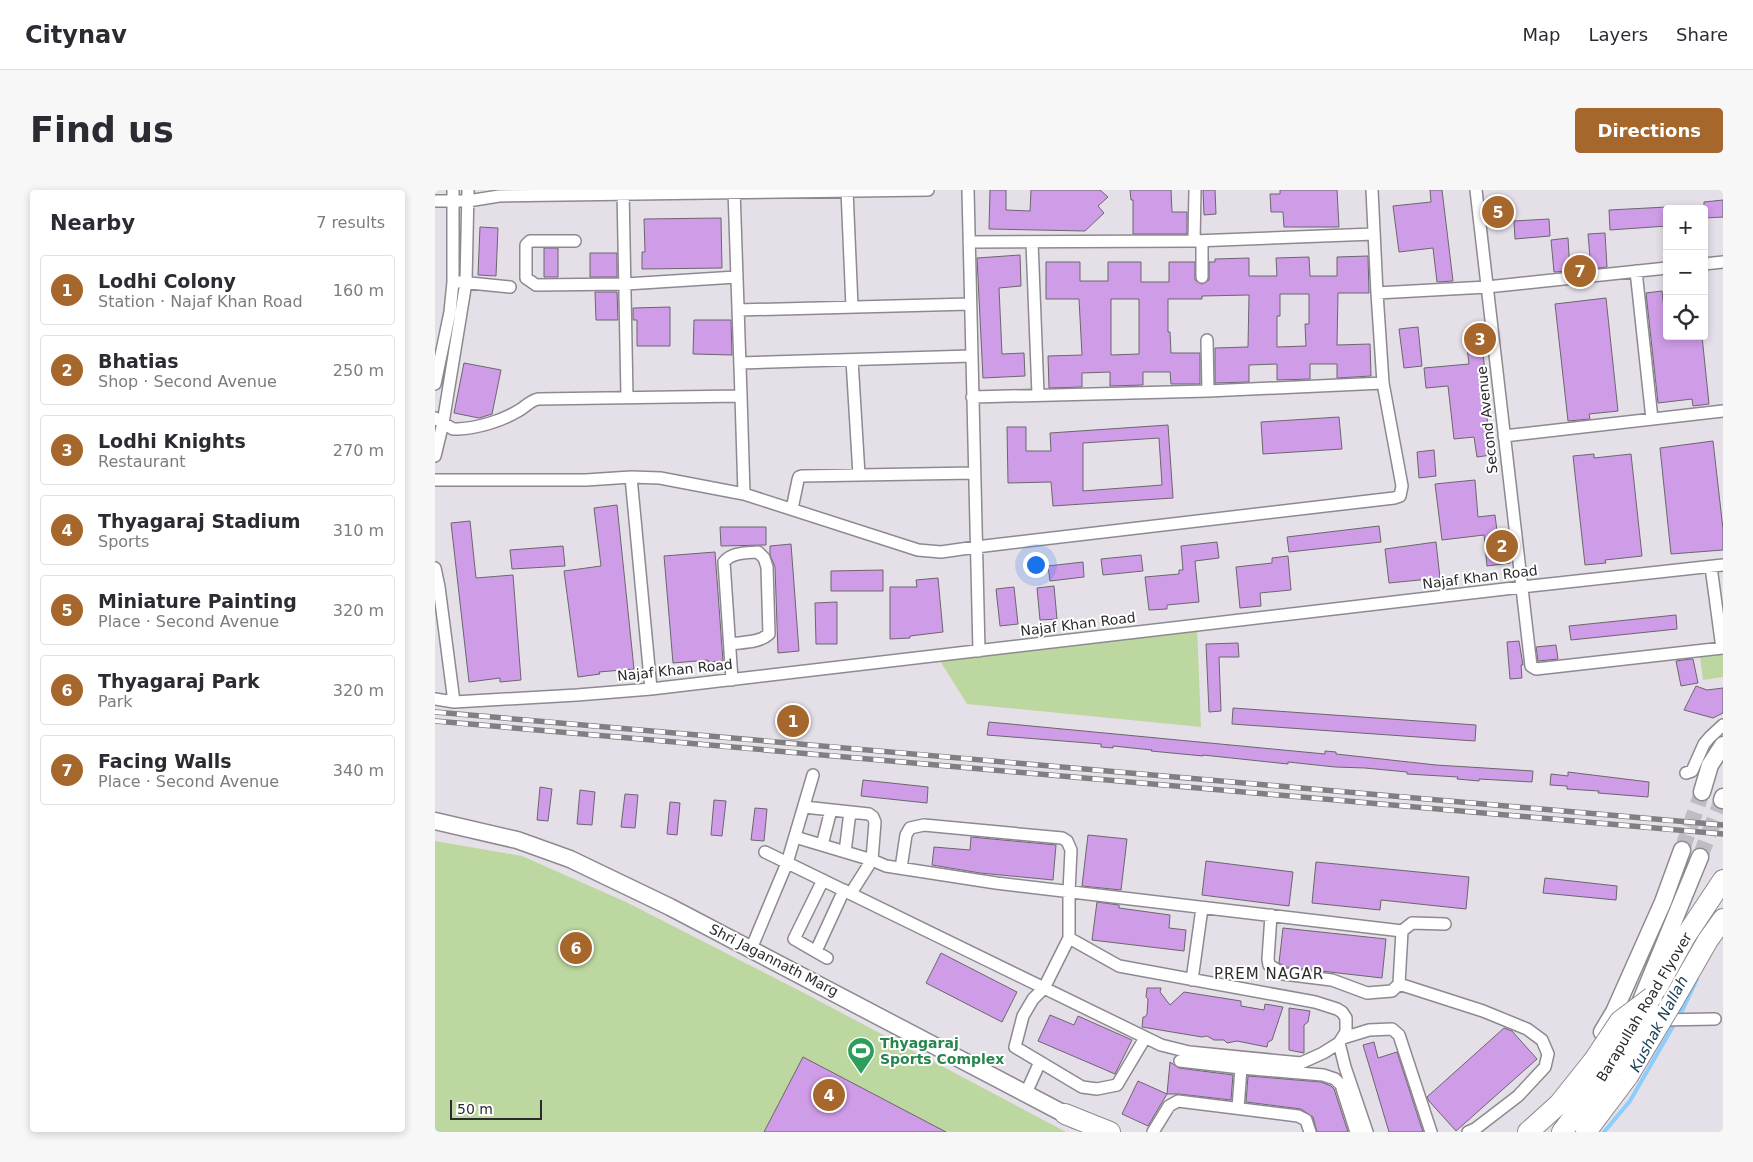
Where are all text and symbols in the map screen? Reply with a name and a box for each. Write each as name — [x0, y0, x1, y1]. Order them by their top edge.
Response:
text: Citynav — [25, 21, 127, 49]
text: Map — [1522, 24, 1560, 45]
text: Layers — [1588, 24, 1648, 45]
text: Share — [1676, 24, 1728, 45]
button: Directions — [1575, 108, 1723, 153]
text: Find us — [30, 110, 174, 150]
pin: 5 — [1482, 193, 1514, 231]
map controls — [1663, 205, 1708, 340]
button: + — [1663, 205, 1708, 250]
text: Nearby — [50, 211, 135, 235]
text: 7 results — [316, 213, 385, 232]
button: − — [1663, 250, 1708, 295]
pin: 7 — [1564, 252, 1596, 290]
text: Lodhi Colony — [98, 270, 236, 292]
text: 1 — [61, 281, 73, 300]
text: 160 m — [333, 281, 384, 300]
text: Station · Najaf Khan Road — [98, 292, 303, 311]
button: locate — [1663, 295, 1708, 340]
pin: 3 — [1464, 320, 1496, 358]
text: Bhatias — [98, 350, 179, 372]
text: 2 — [61, 361, 73, 380]
text: 250 m — [333, 361, 384, 380]
street label: Second Avenue — [1473, 365, 1501, 475]
text: Shop · Second Avenue — [98, 372, 277, 391]
text: Lodhi Knights — [98, 430, 246, 452]
text: 3 — [61, 441, 73, 460]
text: 270 m — [333, 441, 384, 460]
text: Restaurant — [98, 452, 186, 471]
text: Thyagaraj Stadium — [98, 510, 300, 532]
text: 4 — [61, 521, 73, 540]
text: 310 m — [333, 521, 384, 540]
pin: 2 — [1486, 527, 1518, 565]
text: Sports — [98, 532, 149, 551]
your location — [1023, 552, 1049, 578]
street label: Najaf Khan Road — [1421, 562, 1539, 592]
text: Miniature Painting — [98, 590, 297, 612]
text: 5 — [61, 601, 73, 620]
text: 320 m — [333, 601, 384, 620]
street label: Najaf Khan Road — [1019, 609, 1137, 639]
text: Place · Second Avenue — [98, 612, 279, 631]
street label: Najaf Khan Road — [616, 656, 734, 684]
text: Thyagaraj Park — [98, 670, 260, 692]
text: 6 — [61, 681, 73, 700]
text: 320 m — [333, 681, 384, 700]
text: Park — [98, 692, 133, 711]
pin: 1 — [777, 702, 809, 740]
text: Facing Walls — [98, 750, 232, 772]
text: 7 — [61, 761, 73, 780]
text: 340 m — [333, 761, 384, 780]
text: Place · Second Avenue — [98, 772, 279, 791]
street label: Shri Jagannath Marg — [707, 921, 841, 999]
pin: 6 — [560, 929, 592, 967]
street label: Barapullah Road Flyover — [1593, 929, 1695, 1084]
district label: PREM NAGAR — [1214, 965, 1324, 983]
water label: Kushak Nallah — [1626, 973, 1692, 1075]
place label: Thyagaraj Sports Complex — [880, 1035, 1004, 1067]
sports icon: Thyagaraj Sports Complex — [846, 1036, 876, 1075]
pin: 4 — [813, 1076, 845, 1114]
scale bar — [450, 1097, 543, 1120]
text: 50 m — [457, 1101, 493, 1117]

